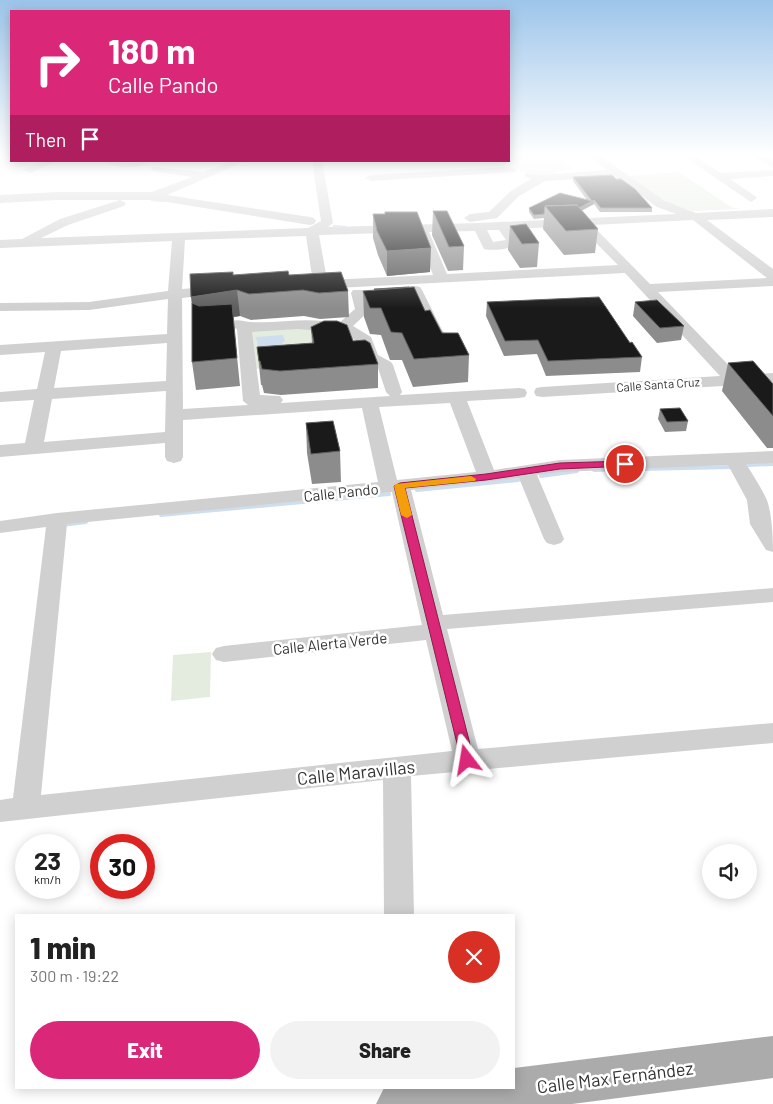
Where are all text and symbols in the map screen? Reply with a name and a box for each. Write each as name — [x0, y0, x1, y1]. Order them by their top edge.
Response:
text: 180 m — [108, 29, 196, 71]
icon: right — [25, 30, 90, 95]
text: Calle Pando — [108, 71, 219, 97]
icon: arrive — [76, 125, 104, 153]
text: Then — [25, 128, 66, 151]
street label: Calle Santa Cruz — [616, 374, 700, 394]
pin — [604, 443, 646, 485]
icon: arrive — [611, 450, 639, 478]
street label: Calle Pando — [303, 479, 379, 505]
street label: Calle Alerta Verde — [272, 628, 388, 658]
position arrow — [440, 733, 492, 785]
street label: Calle Maravillas — [296, 755, 416, 789]
speed limit sign: 30 — [90, 834, 155, 899]
map controls — [702, 844, 757, 899]
button: sound — [702, 844, 757, 899]
text: 23 — [34, 845, 61, 875]
text: km/h — [34, 872, 61, 886]
text: 1 min — [30, 929, 96, 965]
button: close — [448, 931, 500, 983]
text: 300 m · 19:22 — [30, 966, 119, 985]
button: Exit — [30, 1021, 260, 1079]
button: Share — [270, 1021, 500, 1079]
street label: Calle Max Fernández — [536, 1056, 694, 1098]

